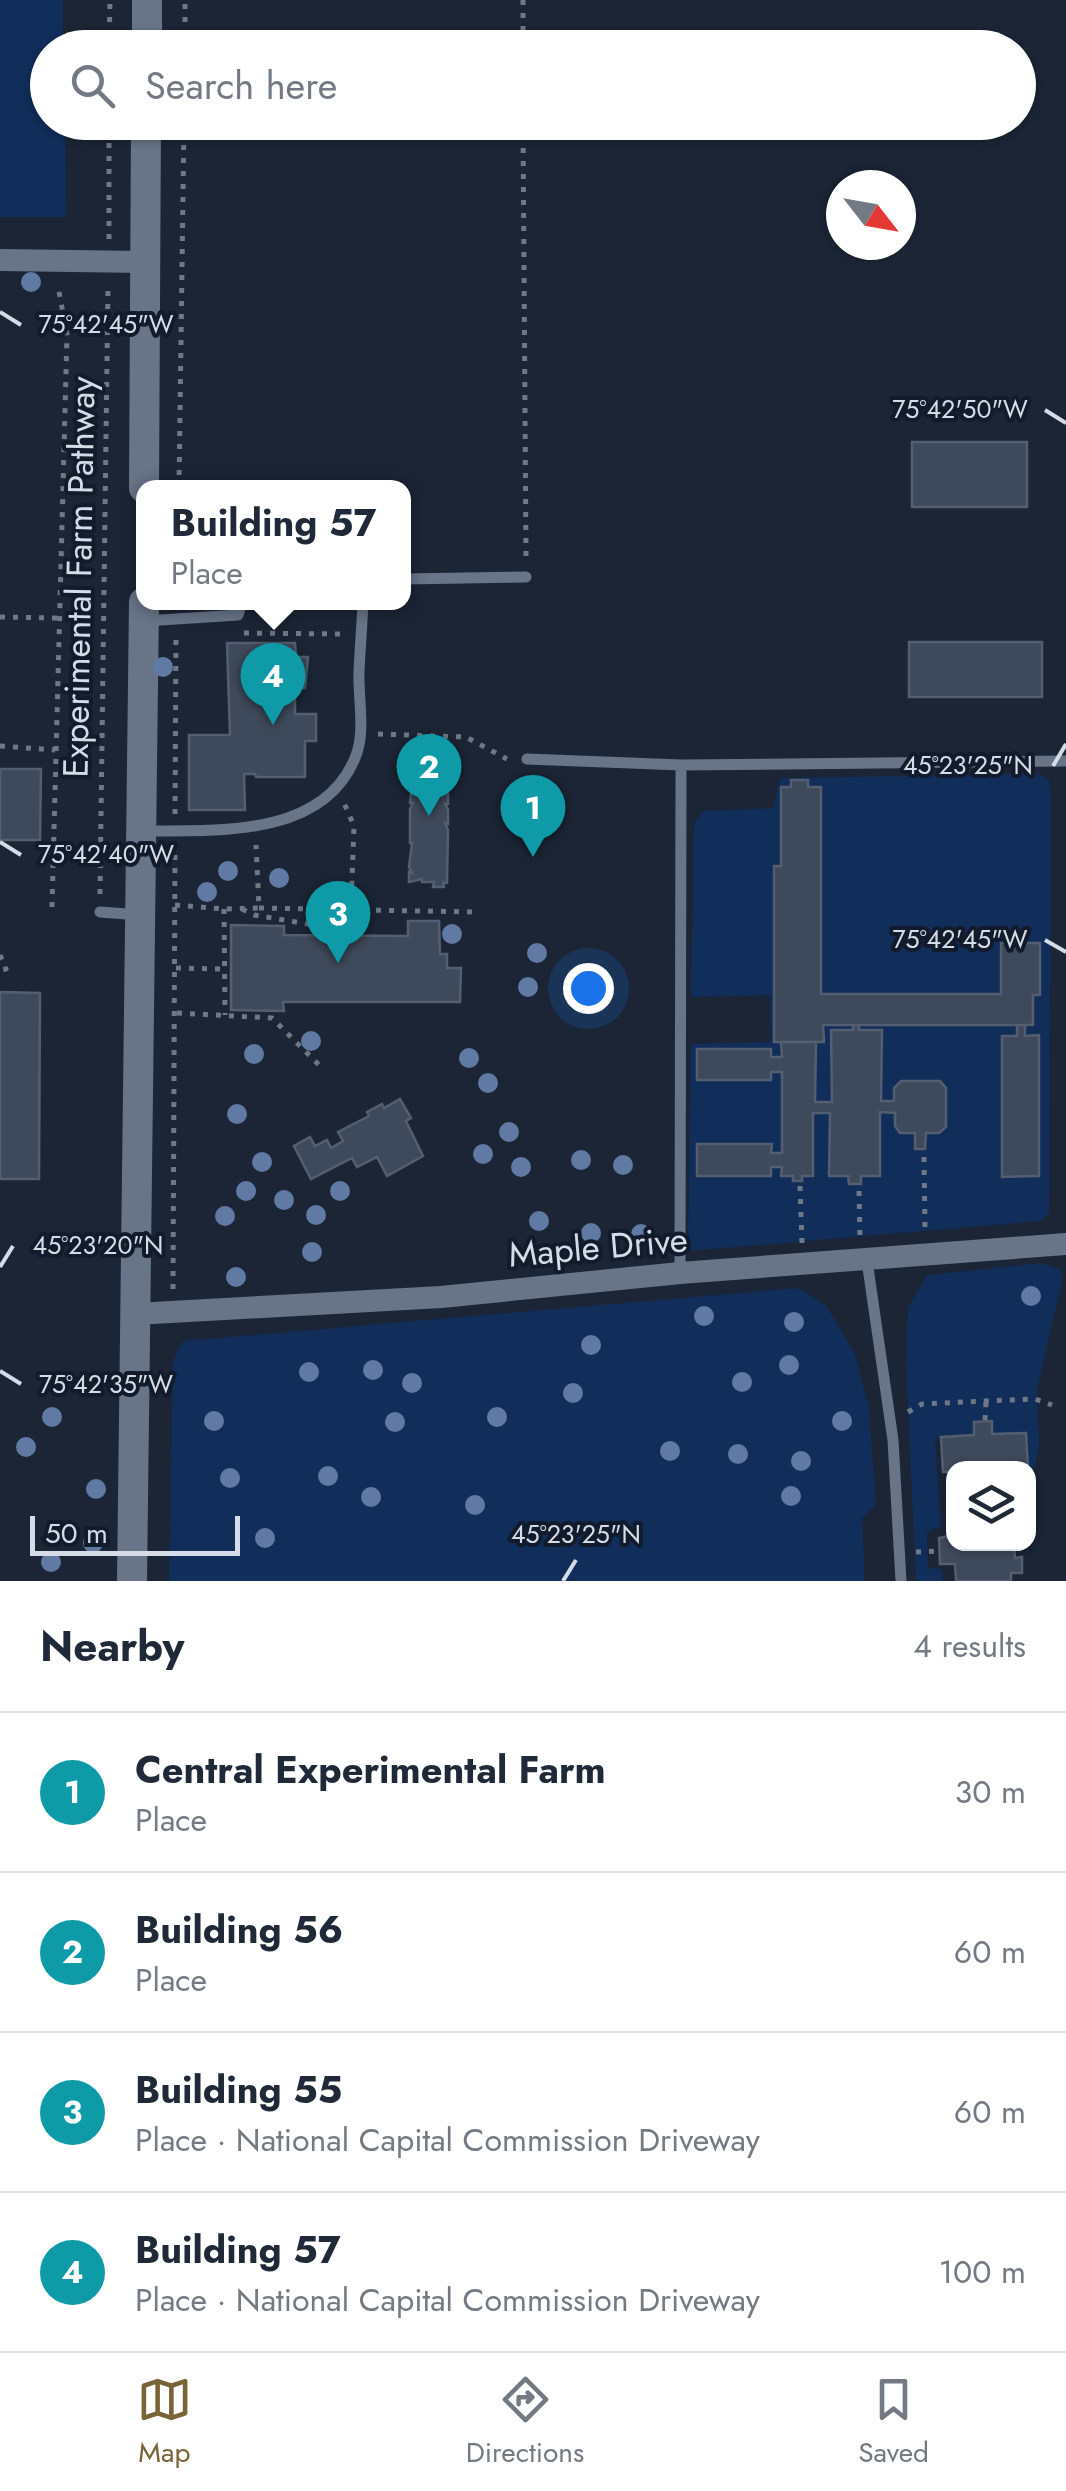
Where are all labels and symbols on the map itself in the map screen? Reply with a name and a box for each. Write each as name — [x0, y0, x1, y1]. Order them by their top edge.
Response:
north arrow — [826, 170, 916, 260]
text: 75°42'45"W — [38, 306, 174, 342]
street label: Experimental Farm Pathway — [51, 375, 108, 778]
text: 75°42'50"W — [892, 391, 1028, 427]
pin: 4 — [240, 642, 306, 725]
pin: 2 — [396, 734, 462, 816]
text: 45°23'25"N — [903, 747, 1033, 783]
pin: 1 — [500, 774, 566, 857]
text: 75°42'40"W — [38, 836, 174, 872]
pin: 3 — [306, 880, 370, 963]
text: 75°42'45"W — [892, 921, 1028, 957]
your location — [563, 963, 614, 1014]
street label: Maple Drive — [506, 1214, 690, 1280]
text: 45°23'20"N — [33, 1227, 163, 1263]
text: 75°42'35"W — [39, 1366, 173, 1402]
scale bar — [30, 1511, 240, 1556]
text: 45°23'25"N — [511, 1516, 641, 1552]

